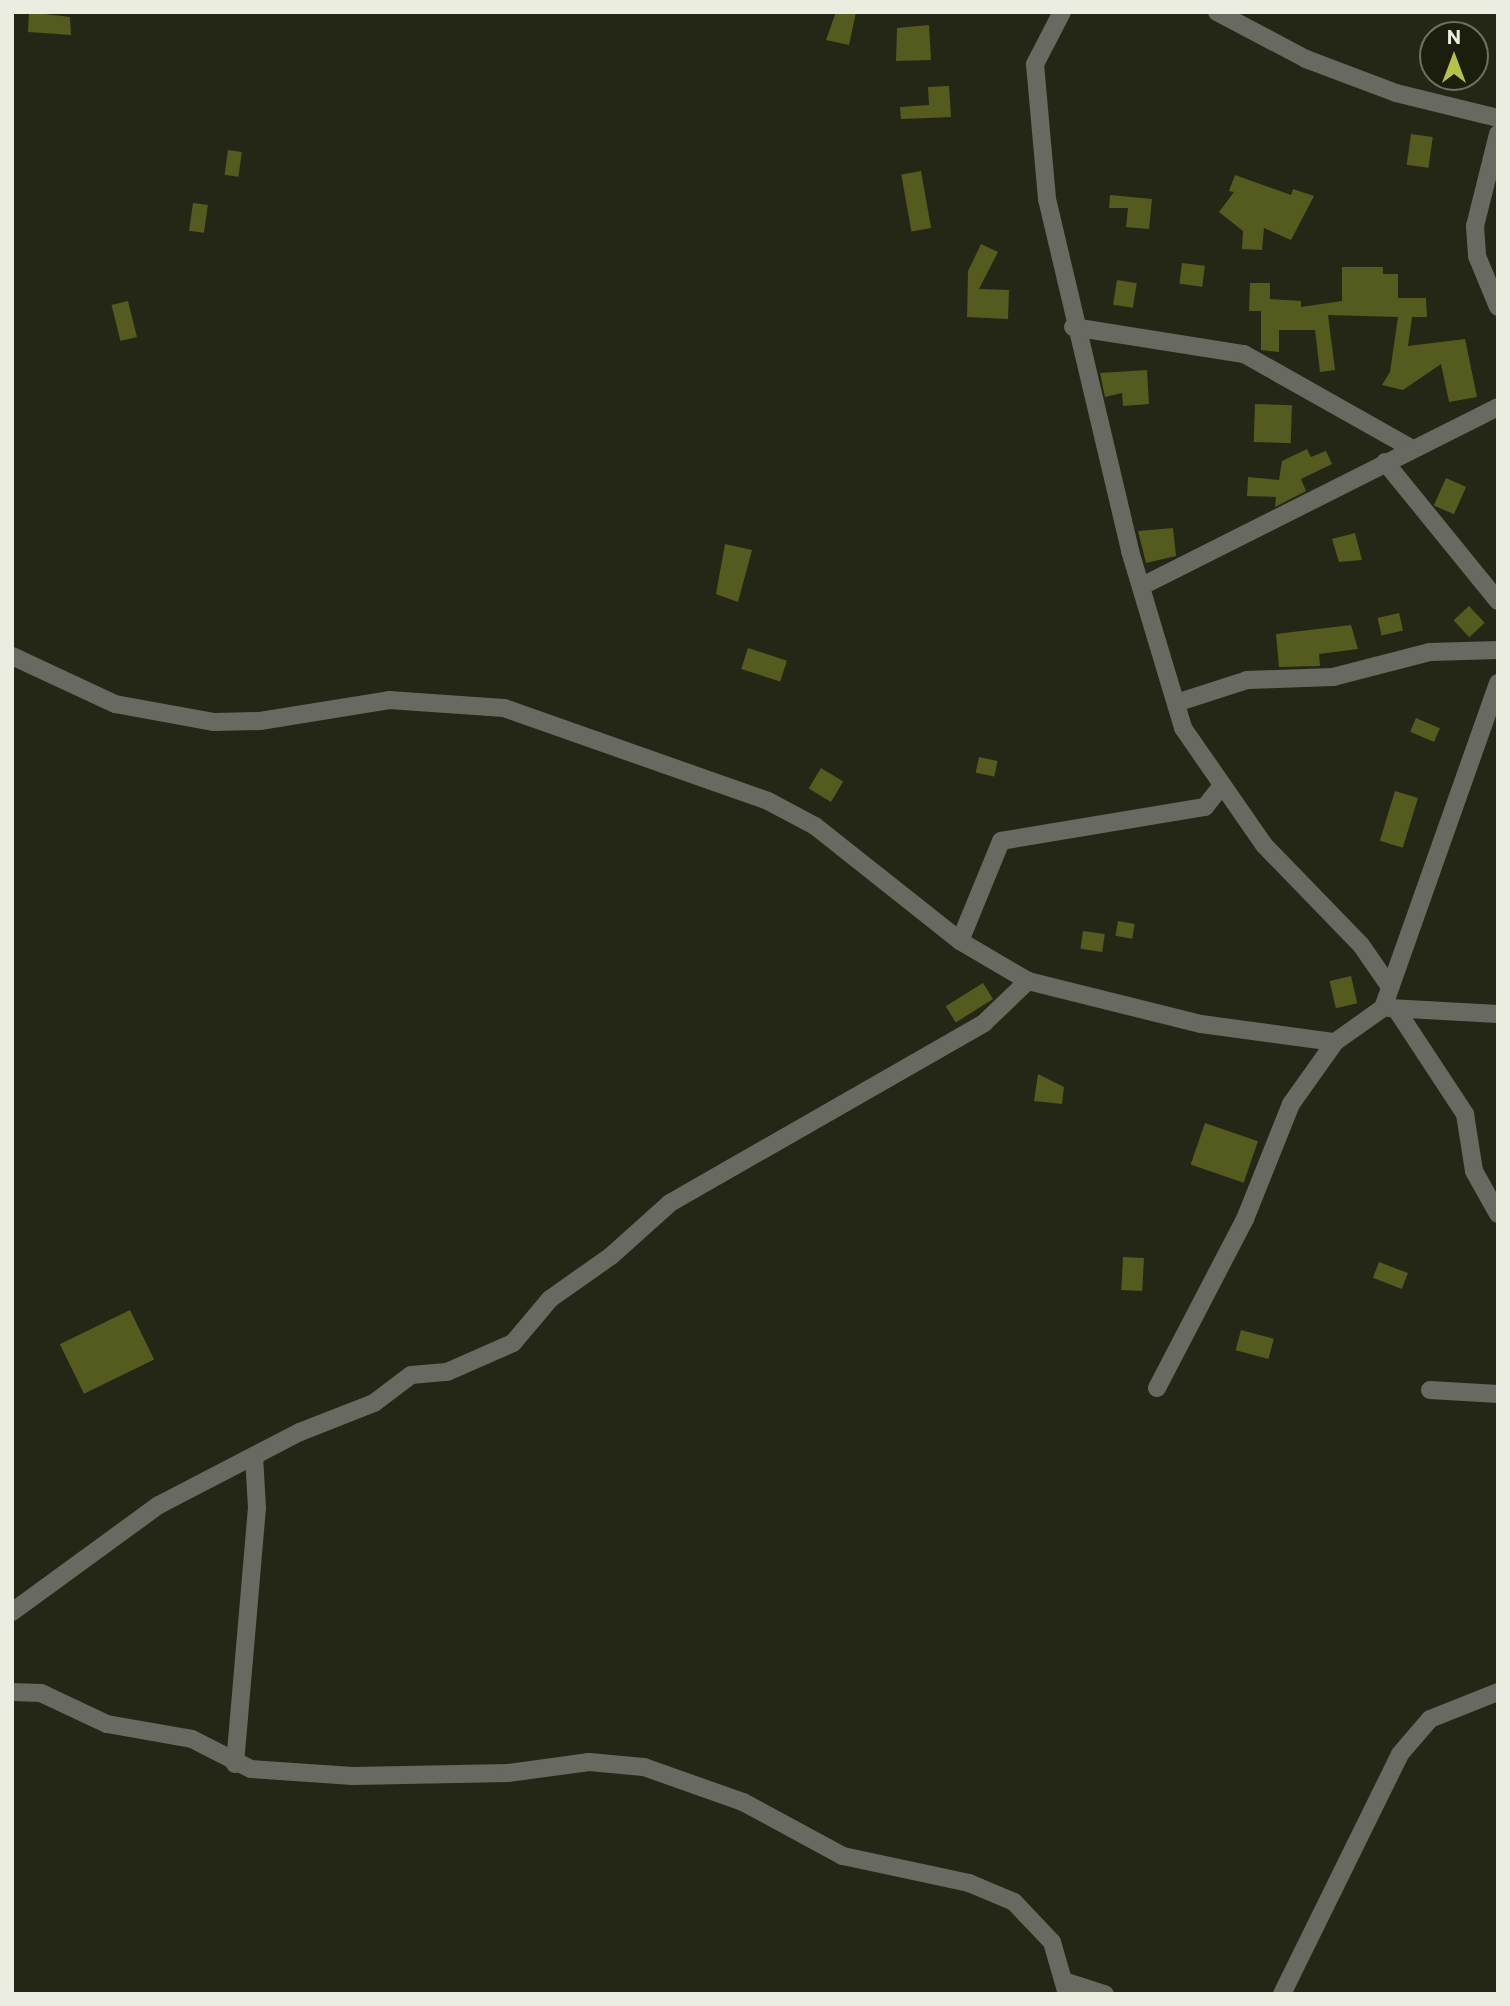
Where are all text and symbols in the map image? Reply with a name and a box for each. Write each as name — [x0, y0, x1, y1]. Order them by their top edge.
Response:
north arrow — [1419, 21, 1489, 91]
text: N — [1447, 25, 1461, 48]

